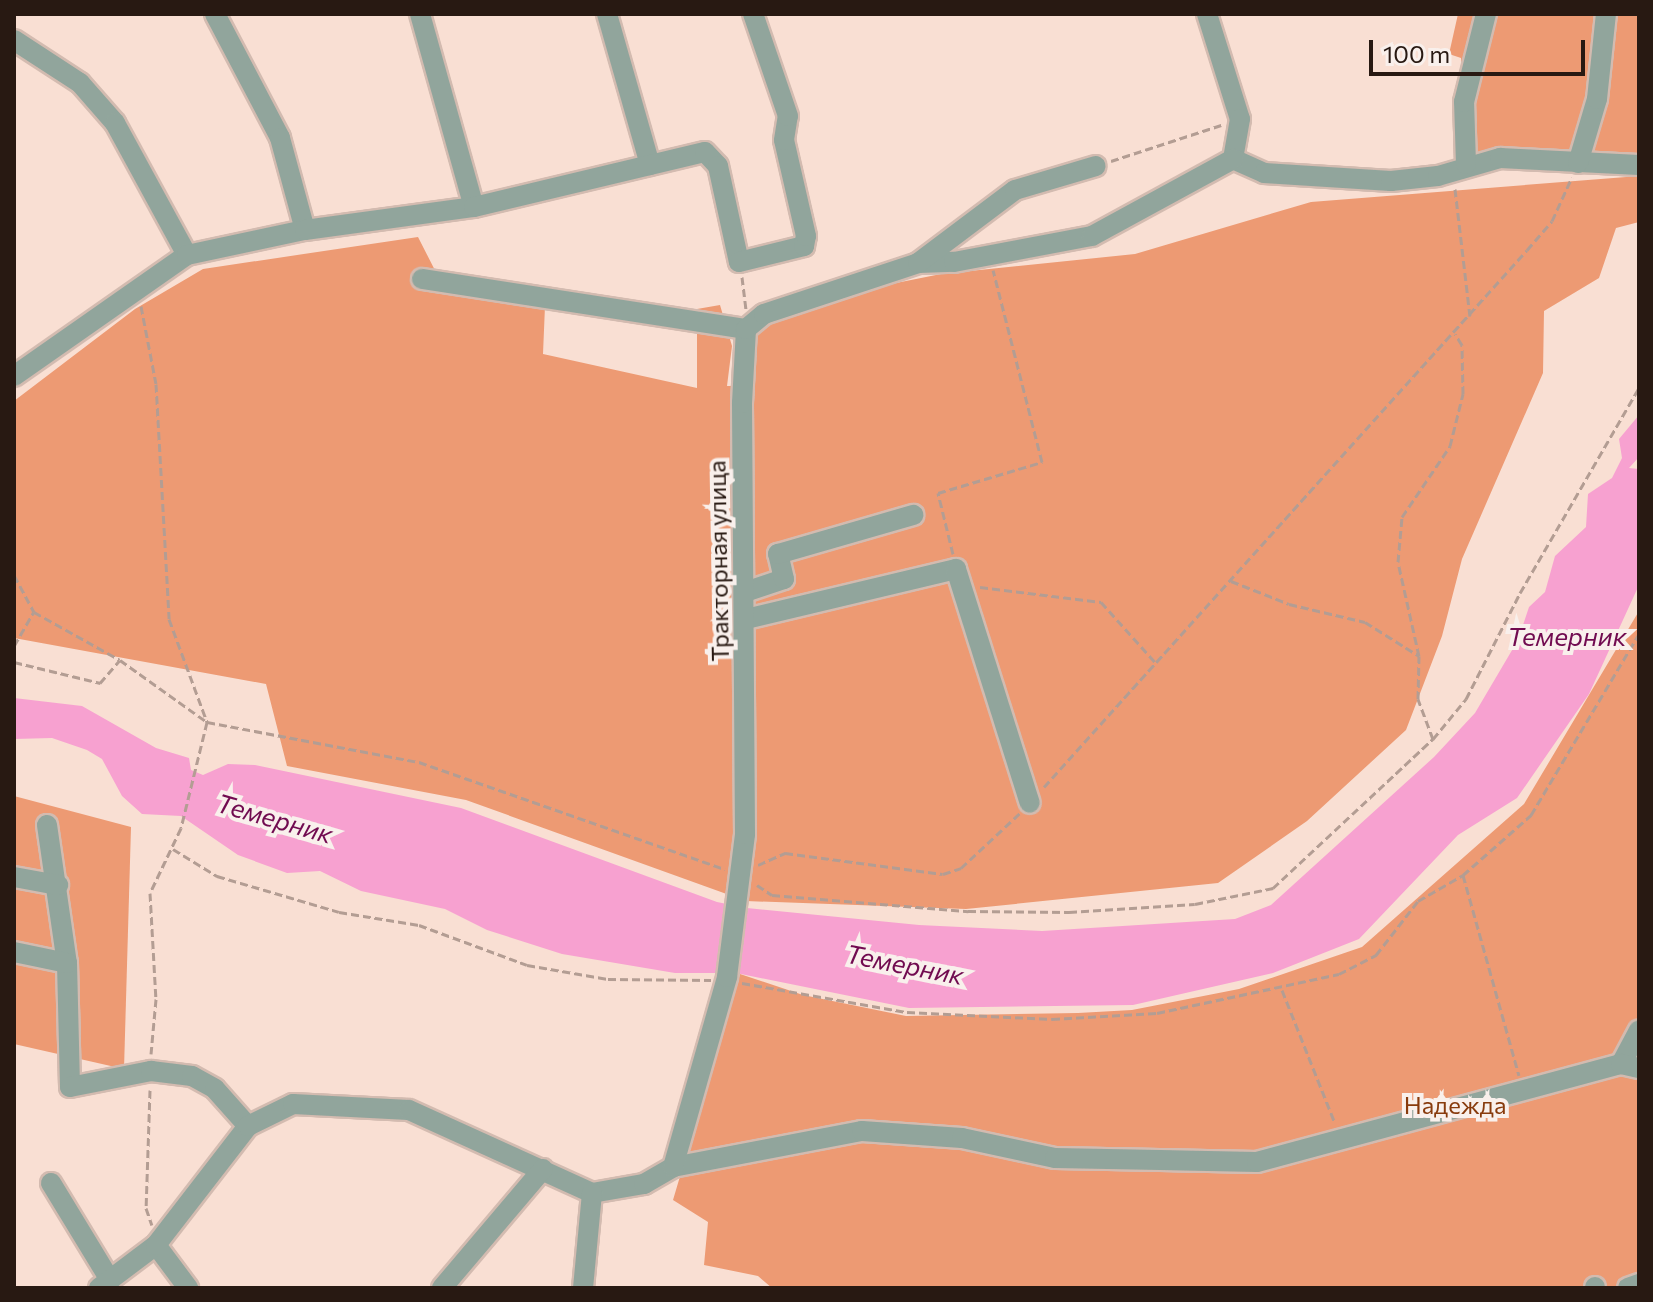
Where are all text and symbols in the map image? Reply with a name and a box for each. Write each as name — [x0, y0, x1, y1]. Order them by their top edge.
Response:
scale bar — [1373, 24, 1589, 74]
text: 100 m — [1383, 39, 1450, 68]
street label: Тракторная улица — [702, 460, 734, 662]
water label: Темерник — [1507, 620, 1627, 652]
water label: Темерник — [213, 787, 337, 849]
water label: Темерник — [843, 937, 967, 991]
park label: Надежда — [1404, 1091, 1506, 1119]

